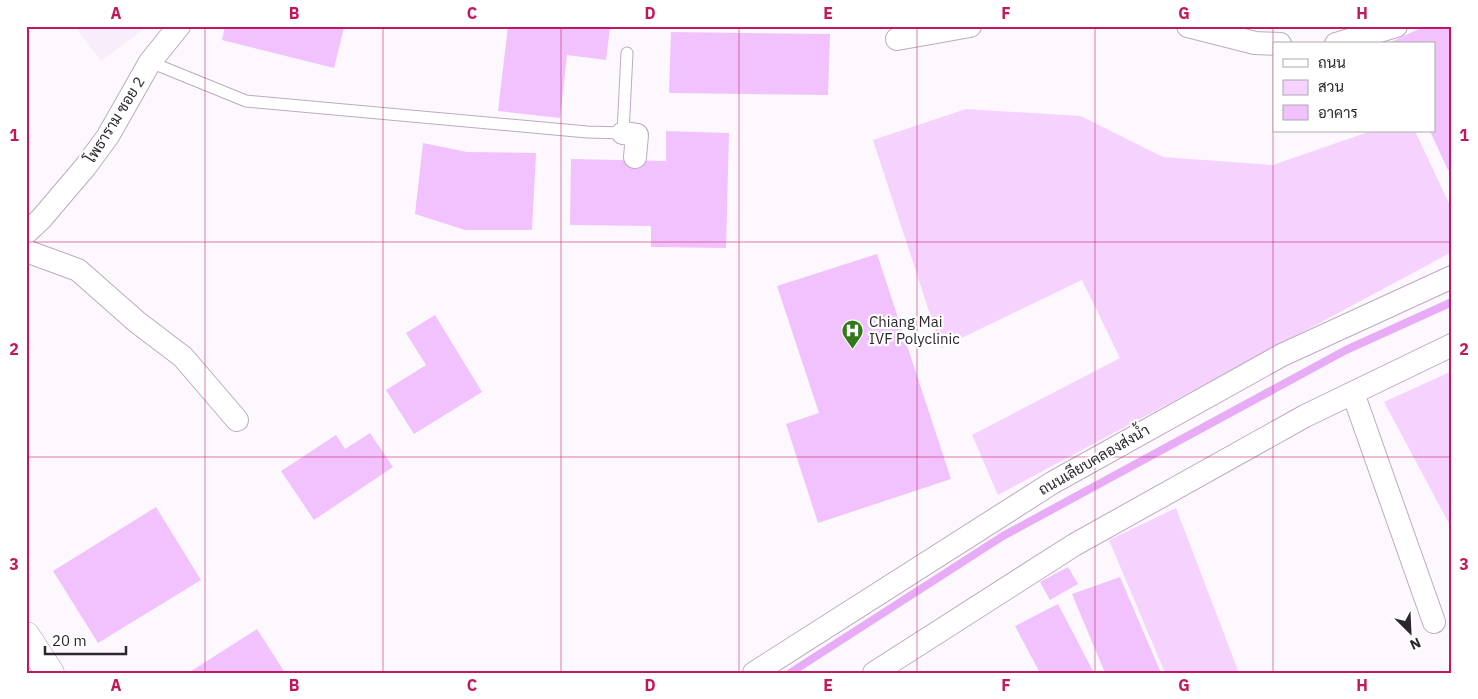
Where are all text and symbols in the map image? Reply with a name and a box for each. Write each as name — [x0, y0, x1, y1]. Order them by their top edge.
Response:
text: A — [111, 3, 122, 23]
text: B — [289, 3, 300, 23]
text: C — [467, 3, 477, 23]
text: D — [644, 3, 656, 23]
text: E — [823, 3, 833, 23]
text: F — [1001, 3, 1011, 23]
text: G — [1178, 3, 1190, 23]
text: H — [1356, 3, 1368, 23]
legend — [1273, 42, 1436, 132]
text: ถนน — [1318, 53, 1346, 72]
street label: โพธาราม ซอย 2 — [80, 73, 149, 167]
text: สวน — [1318, 77, 1344, 96]
text: อาคาร — [1318, 103, 1358, 122]
text: 1 — [9, 125, 19, 145]
text: 1 — [1459, 125, 1469, 145]
place label: Chiang Mai IVF Polyclinic — [869, 312, 960, 348]
hospital icon: Chiang Mai IVF Polyclinic — [841, 319, 865, 350]
text: 2 — [9, 339, 19, 359]
text: 2 — [1459, 339, 1469, 359]
street label: ถนนเลียบคลองส่งน้ำ — [1033, 417, 1153, 499]
text: 3 — [9, 554, 19, 574]
text: 3 — [1459, 554, 1469, 574]
north arrow — [1386, 606, 1436, 656]
scale bar — [45, 624, 126, 656]
text: 20 m — [52, 631, 87, 650]
text: N — [1407, 634, 1424, 654]
text: A — [111, 675, 122, 695]
text: B — [289, 675, 300, 695]
text: C — [467, 675, 477, 695]
text: D — [644, 675, 656, 695]
text: E — [823, 675, 833, 695]
text: F — [1001, 675, 1011, 695]
text: G — [1178, 675, 1190, 695]
text: H — [1356, 675, 1368, 695]

